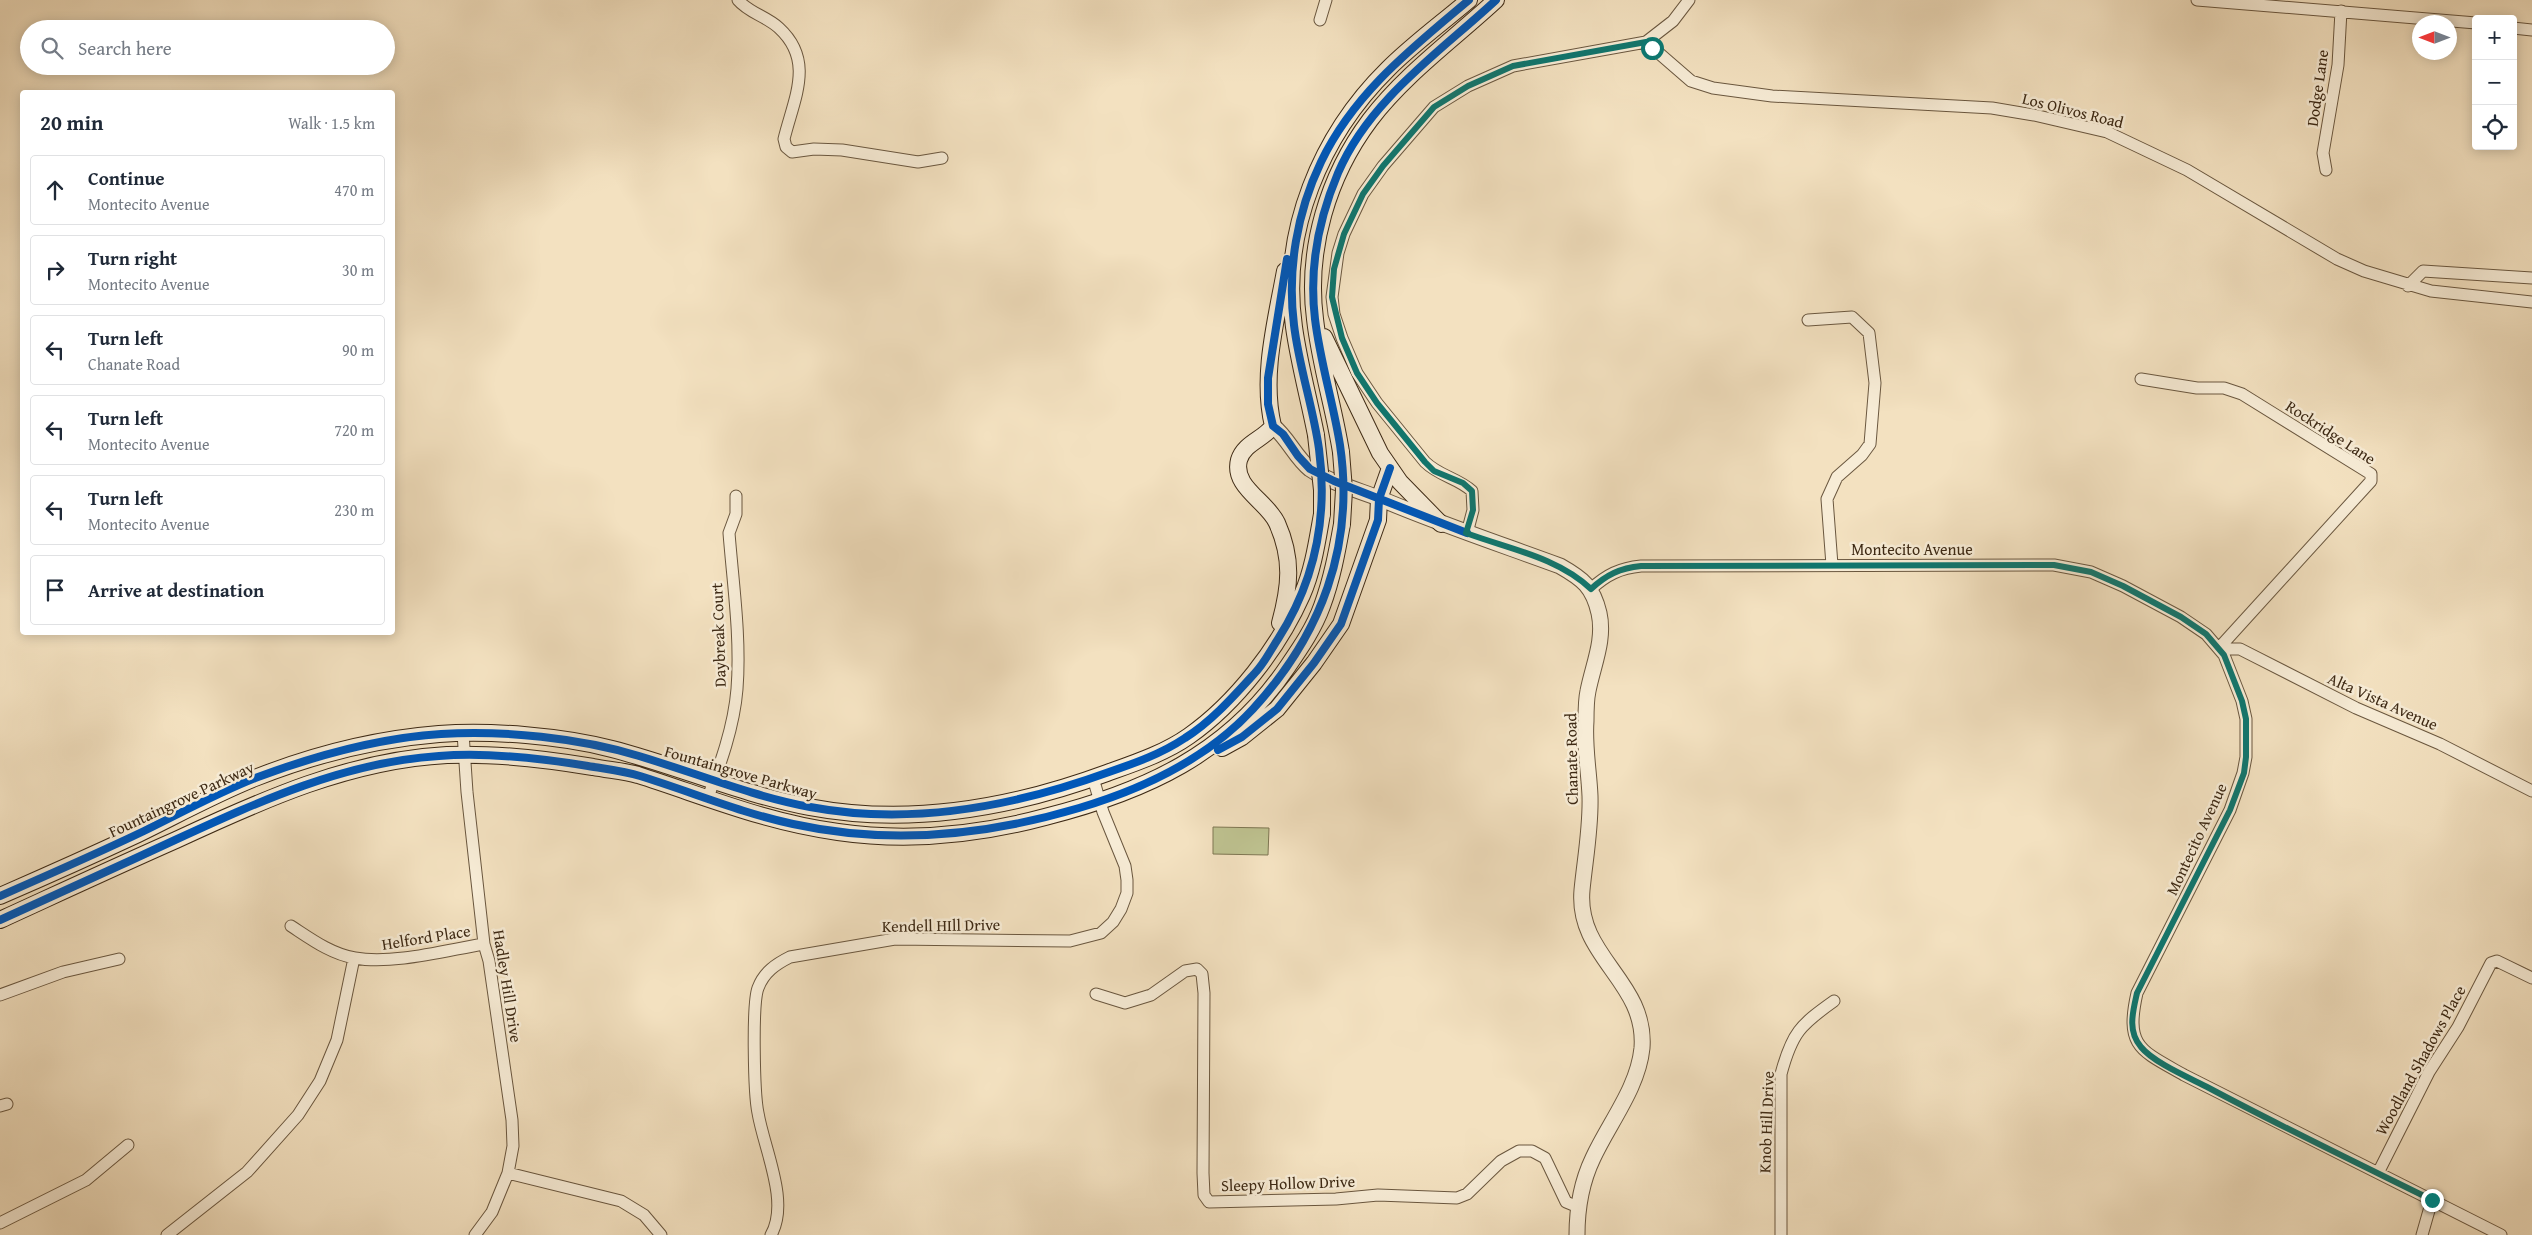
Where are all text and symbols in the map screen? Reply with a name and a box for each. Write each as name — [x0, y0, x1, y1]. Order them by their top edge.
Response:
north arrow — [2412, 15, 2457, 60]
map controls — [2472, 15, 2517, 150]
button: + — [2472, 15, 2517, 60]
search box — [20, 20, 395, 75]
icon: search — [38, 34, 66, 62]
text: Search here — [78, 34, 172, 62]
route start — [1641, 37, 1664, 60]
street label: Dodge Lane — [2300, 48, 2334, 128]
button: − — [2472, 60, 2517, 105]
street label: Los Olivos Road — [2020, 86, 2127, 134]
button: locate — [2472, 105, 2517, 150]
text: 20 min — [40, 107, 103, 138]
text: Walk · 1.5 km — [288, 111, 375, 135]
text: Continue — [88, 164, 165, 192]
icon: ahead — [41, 176, 69, 204]
text: 470 m — [334, 178, 374, 202]
text: Montecito Avenue — [88, 192, 210, 216]
text: Turn right — [88, 244, 177, 272]
icon: right — [41, 256, 69, 284]
text: 30 m — [342, 258, 374, 282]
text: Montecito Avenue — [88, 272, 210, 296]
text: Turn left — [88, 324, 163, 352]
icon: left — [41, 336, 69, 364]
text: 90 m — [342, 338, 374, 362]
text: Chanate Road — [88, 352, 180, 376]
street label: Rockridge Lane — [2281, 394, 2381, 470]
text: Turn left — [88, 404, 163, 432]
icon: left — [41, 416, 69, 444]
text: 720 m — [334, 418, 374, 442]
text: Montecito Avenue — [88, 432, 210, 456]
text: Turn left — [88, 484, 163, 512]
icon: left — [41, 496, 69, 524]
text: 230 m — [334, 498, 374, 522]
text: Montecito Avenue — [88, 512, 210, 536]
street label: Montecito Avenue — [1851, 537, 1973, 561]
icon: arrive — [41, 576, 69, 604]
text: Arrive at destination — [88, 576, 264, 604]
street label: Daybreak Court — [704, 582, 732, 688]
street label: Alta Vista Avenue — [2324, 666, 2442, 736]
street label: Chanate Road — [1558, 712, 1584, 805]
street label: Fountaingrove Parkway — [662, 739, 820, 805]
street label: Fountaingrove Parkway — [104, 755, 258, 843]
street label: Montecito Avenue — [2159, 779, 2233, 899]
street label: Kendell HIll Drive — [882, 912, 1000, 938]
street label: Helford Place — [380, 918, 472, 956]
street label: Hadley Hill Drive — [487, 928, 529, 1044]
street label: Woodland Shadows Place — [2369, 981, 2471, 1139]
street label: Knob Hill Drive — [1752, 1071, 1780, 1173]
street label: Sleepy Hollow Drive — [1221, 1169, 1355, 1197]
route end — [2421, 1189, 2444, 1212]

